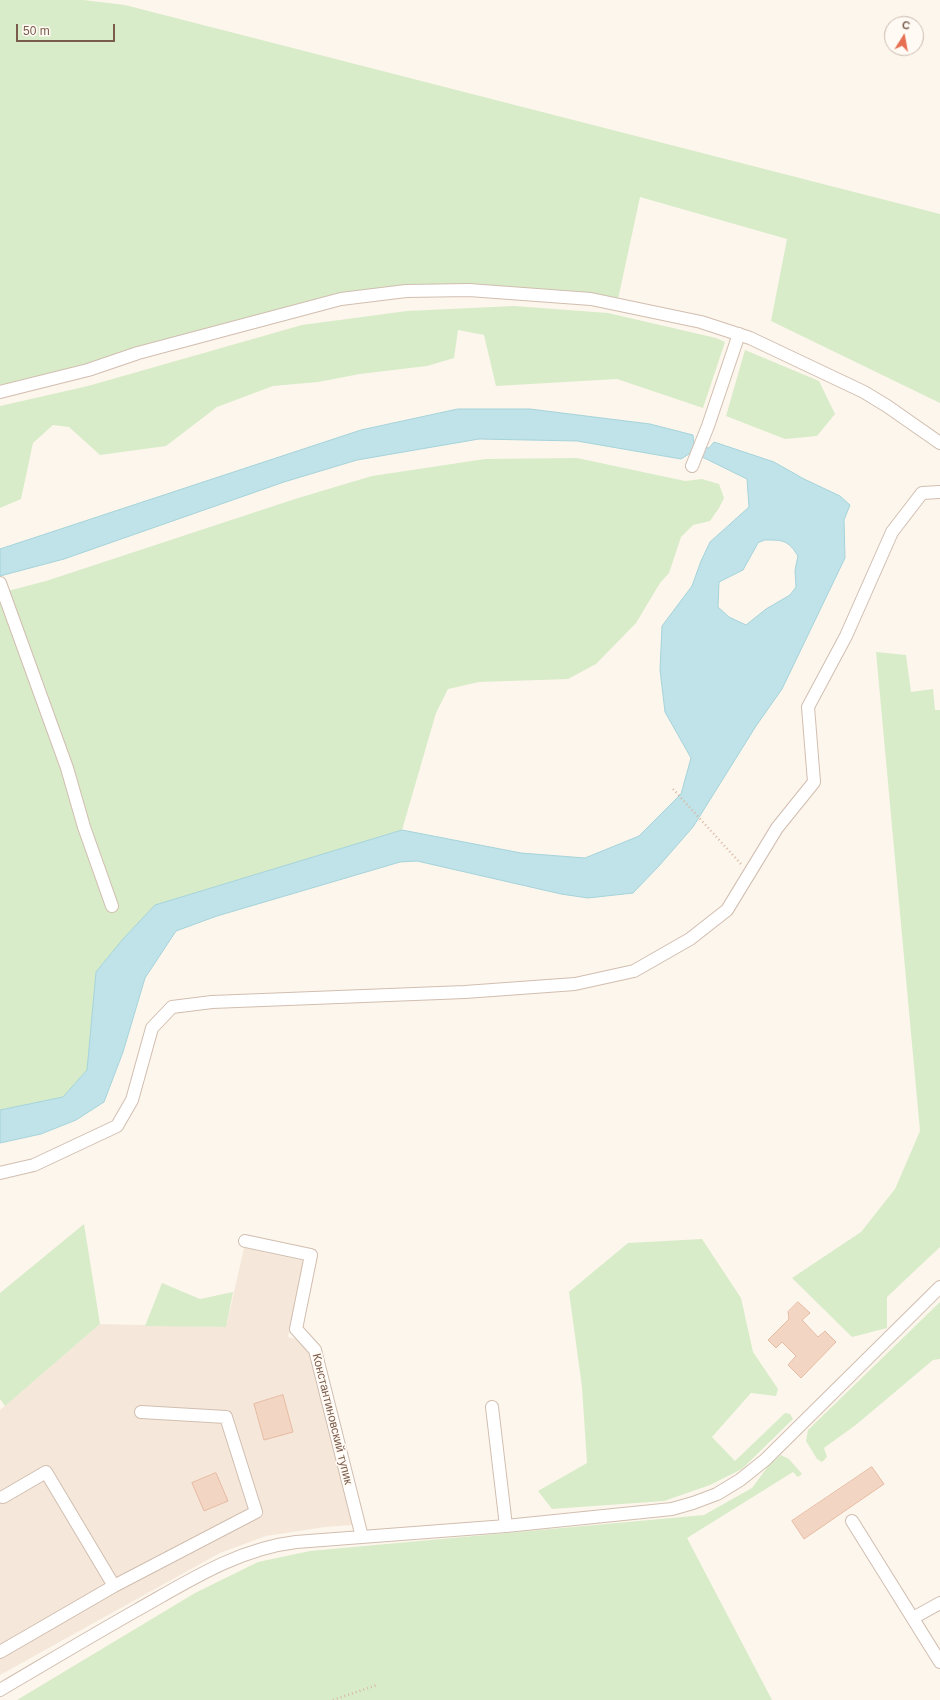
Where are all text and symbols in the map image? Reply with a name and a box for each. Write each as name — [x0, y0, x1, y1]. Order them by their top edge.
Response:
scale bar — [18, 16, 117, 42]
north arrow — [884, 16, 924, 56]
text: С — [901, 19, 911, 32]
text: 50 m — [23, 24, 50, 38]
street label: Константиновский тупик — [309, 1352, 355, 1486]

